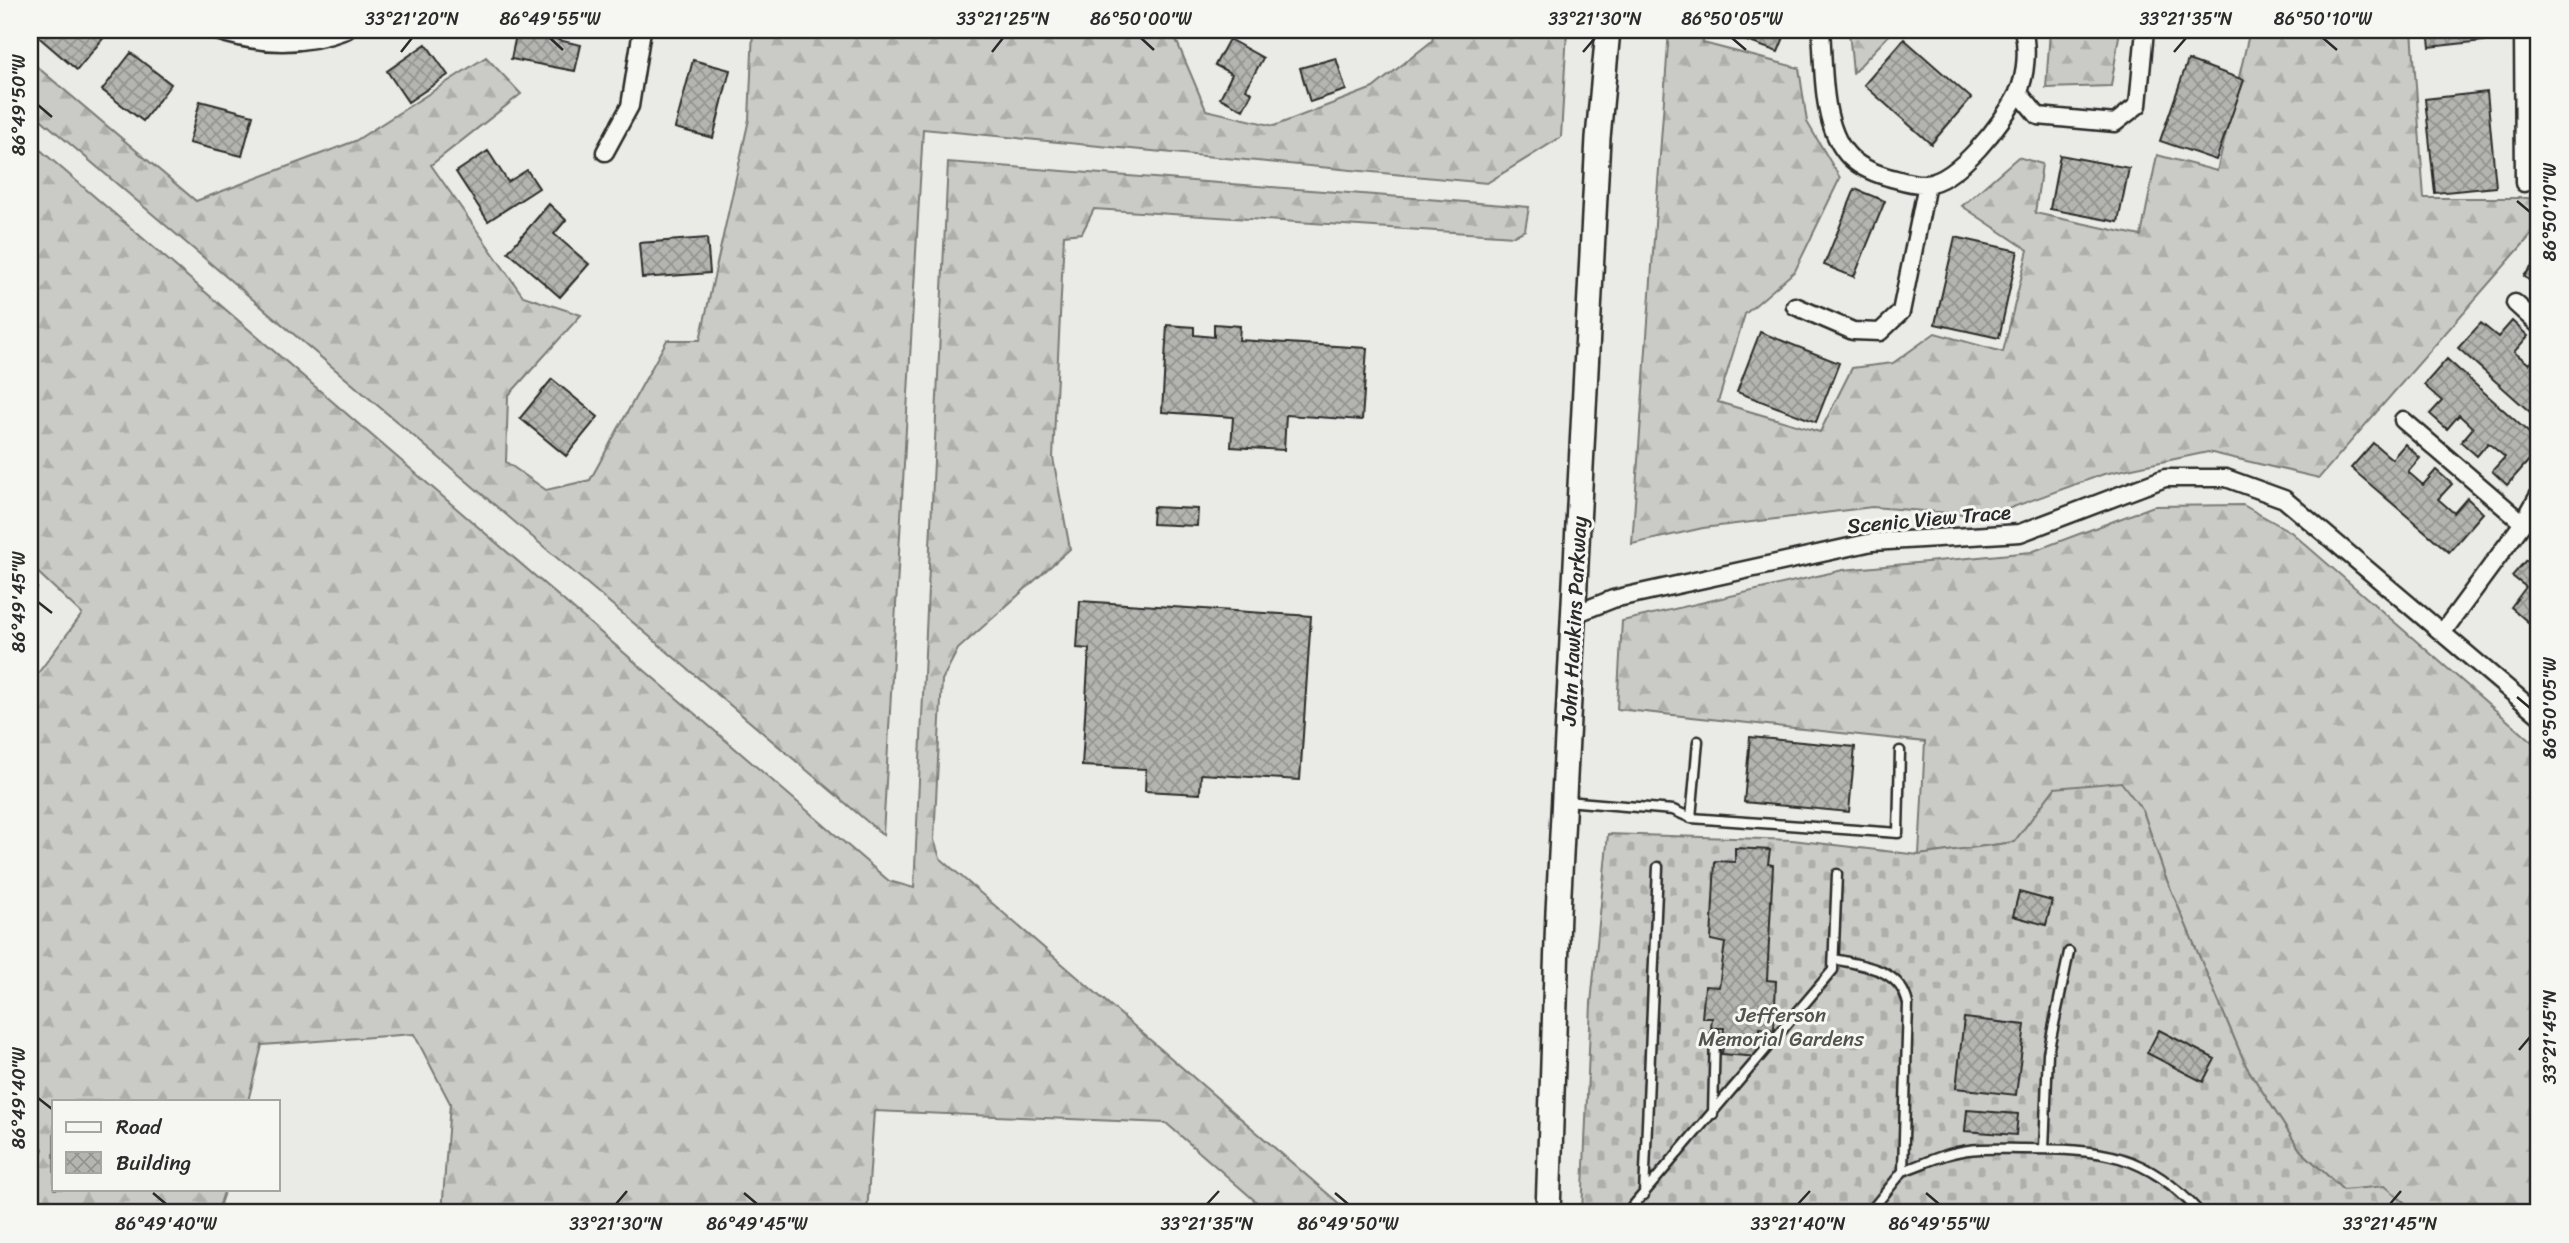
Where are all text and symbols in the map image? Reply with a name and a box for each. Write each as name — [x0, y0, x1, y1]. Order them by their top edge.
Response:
text: 33°21'20"N — [365, 3, 460, 35]
text: 86°49'55"W — [499, 3, 602, 35]
text: 33°21'25"N — [956, 3, 1050, 35]
text: 86°50'00"W — [1090, 3, 1193, 35]
text: 33°21'30"N — [1548, 3, 1642, 35]
text: 86°50'05"W — [1681, 3, 1784, 35]
text: 33°21'35"N — [2139, 3, 2233, 35]
text: 86°50'10"W — [2274, 3, 2373, 35]
text: 86°49'50"W — [3, 53, 35, 156]
text: 86°50'10"W — [2534, 162, 2566, 261]
street label: Scenic View Trace — [1846, 493, 2012, 545]
street label: John Hawkins Parkway — [1549, 515, 1598, 728]
text: 86°49'45"W — [3, 550, 35, 653]
text: 86°50'05"W — [2534, 656, 2566, 759]
text: 33°21'45"N — [2534, 989, 2566, 1084]
park label: Jefferson Memorial Gardens — [1698, 996, 1864, 1058]
text: 86°49'40"W — [3, 1046, 35, 1149]
legend — [52, 1100, 280, 1190]
text: Road — [116, 1108, 163, 1146]
text: Building — [116, 1144, 192, 1182]
text: 86°49'40"W — [115, 1208, 218, 1240]
text: 33°21'30"N — [569, 1208, 663, 1240]
text: 86°49'45"W — [706, 1208, 809, 1240]
text: 33°21'35"N — [1160, 1208, 1254, 1240]
text: 86°49'50"W — [1297, 1208, 1400, 1240]
text: 33°21'40"N — [1751, 1208, 1846, 1240]
text: 86°49'55"W — [1888, 1208, 1991, 1240]
text: 33°21'45"N — [2343, 1208, 2438, 1240]

